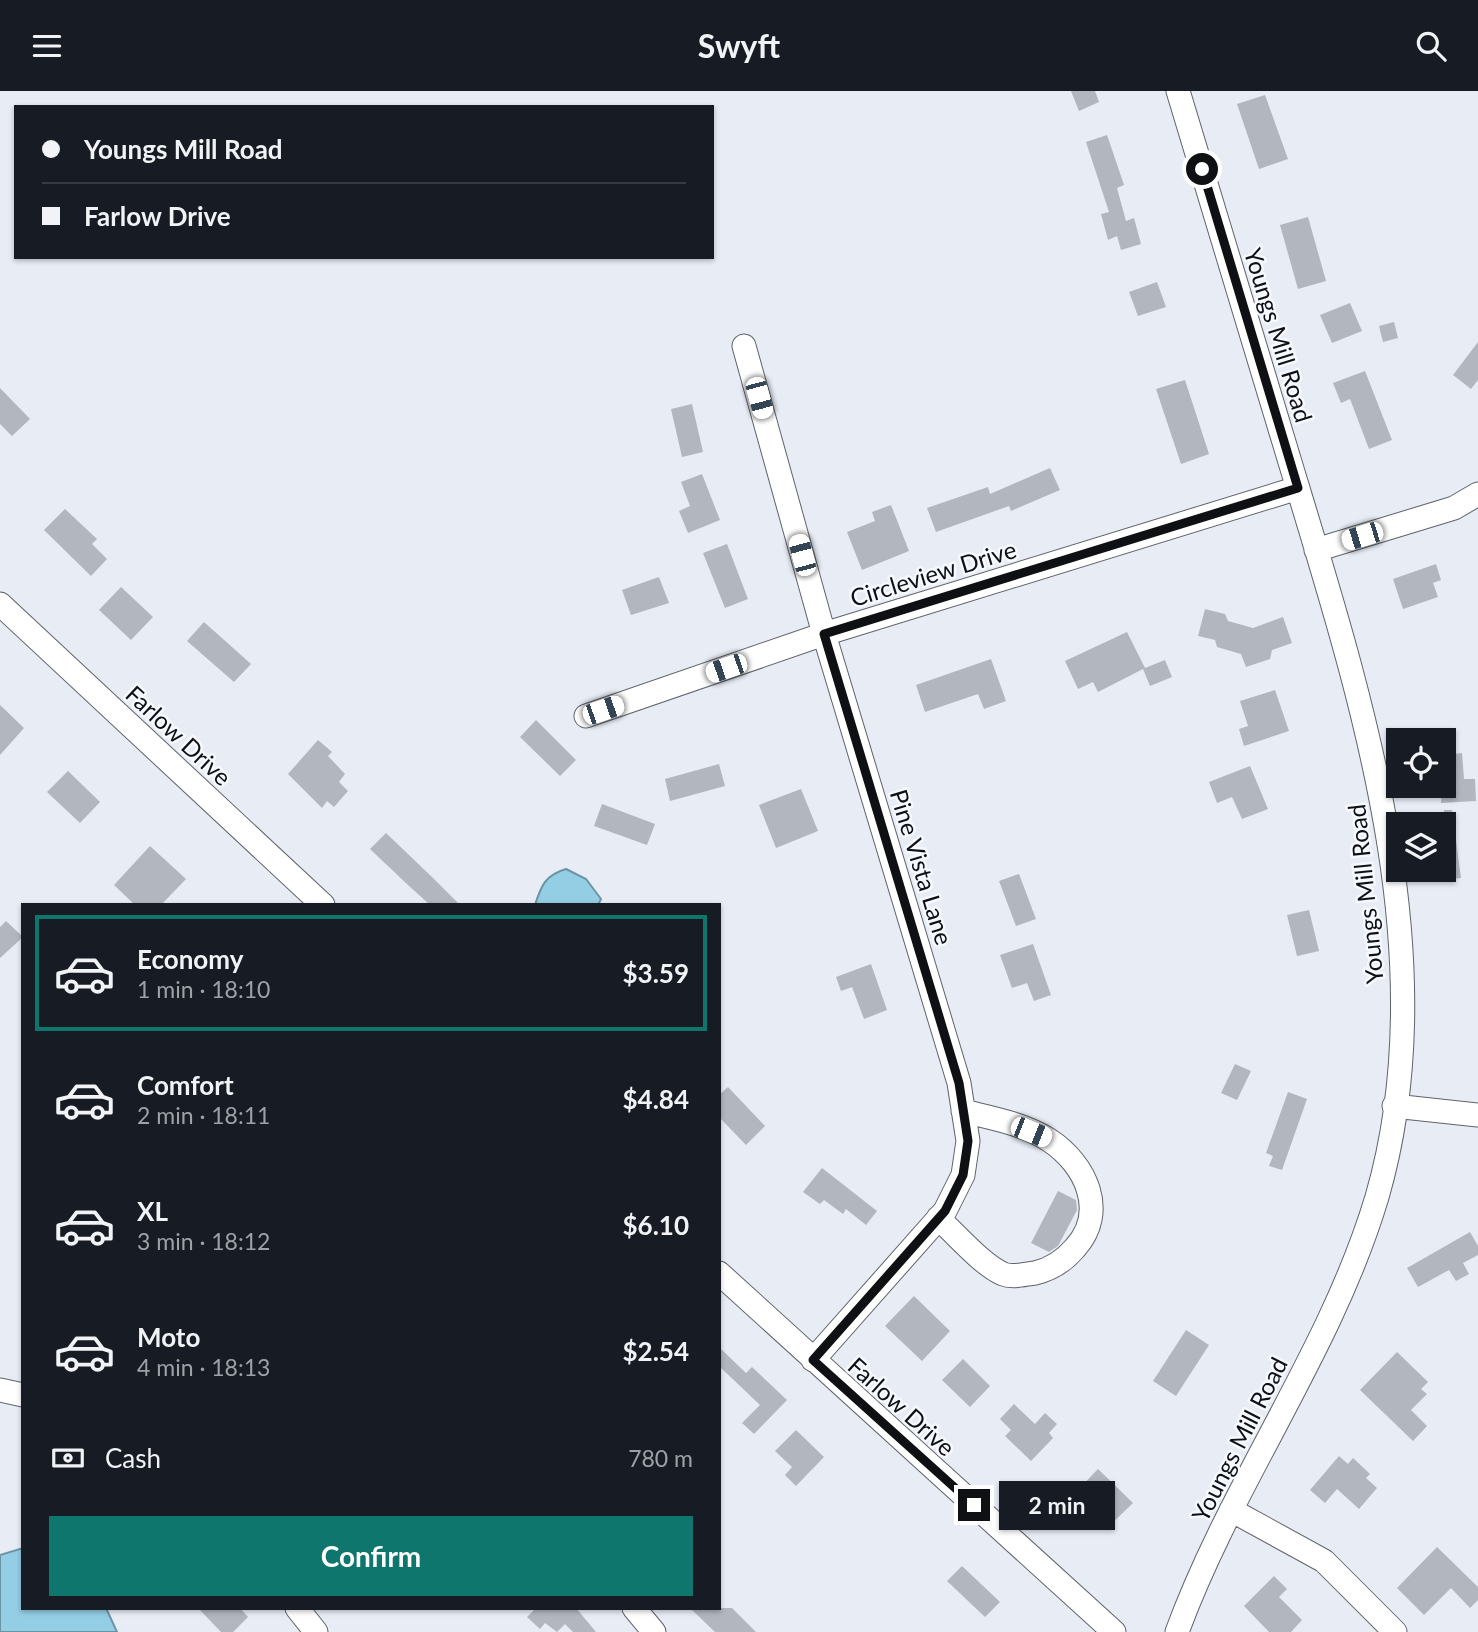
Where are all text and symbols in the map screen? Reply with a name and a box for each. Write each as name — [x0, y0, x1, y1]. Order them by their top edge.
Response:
text: Swyft — [698, 26, 780, 65]
icon: menu — [28, 27, 66, 65]
icon: search — [1412, 27, 1450, 65]
text: Youngs Mill Road — [84, 133, 283, 165]
route start — [1186, 153, 1218, 185]
text: Farlow Drive — [84, 200, 231, 232]
street label: Youngs Mill Road — [1239, 245, 1319, 425]
car — [744, 375, 775, 421]
car — [1339, 520, 1386, 552]
car — [787, 532, 818, 578]
street label: Circleview Drive — [847, 534, 1019, 612]
car — [703, 651, 750, 685]
street label: Farlow Drive — [120, 679, 238, 791]
car — [580, 693, 627, 727]
map controls — [1386, 728, 1456, 882]
button: locate — [1386, 728, 1456, 798]
street label: Pine Vista Lane — [885, 786, 959, 948]
street label: Youngs Mill Road — [1341, 803, 1389, 985]
button: layers — [1386, 812, 1456, 882]
icon: car — [53, 942, 116, 1005]
text: Economy — [137, 943, 243, 975]
text: $3.59 — [623, 957, 689, 989]
text: 1 min · 18:10 — [137, 975, 270, 1003]
icon: car — [53, 1068, 116, 1131]
text: Comfort — [137, 1069, 234, 1101]
text: $4.84 — [623, 1083, 689, 1115]
text: 2 min · 18:11 — [137, 1101, 270, 1129]
car — [1008, 1114, 1055, 1150]
icon: car — [53, 1194, 116, 1257]
text: XL — [137, 1195, 168, 1227]
text: $6.10 — [623, 1209, 689, 1241]
text: 3 min · 18:12 — [137, 1227, 270, 1255]
icon: car — [53, 1320, 116, 1383]
text: Moto — [137, 1321, 200, 1353]
text: $2.54 — [623, 1335, 689, 1367]
street label: Farlow Drive — [843, 1351, 961, 1461]
street label: Youngs Mill Road — [1185, 1352, 1293, 1526]
text: 4 min · 18:13 — [137, 1353, 270, 1381]
icon: cash — [49, 1439, 87, 1477]
text: Cash — [105, 1442, 161, 1474]
text: 780 m — [628, 1444, 693, 1472]
callout: 2 min — [998, 1481, 1114, 1529]
route end — [958, 1489, 990, 1521]
text: 2 min — [1028, 1491, 1086, 1519]
button: Confirm — [49, 1516, 693, 1596]

